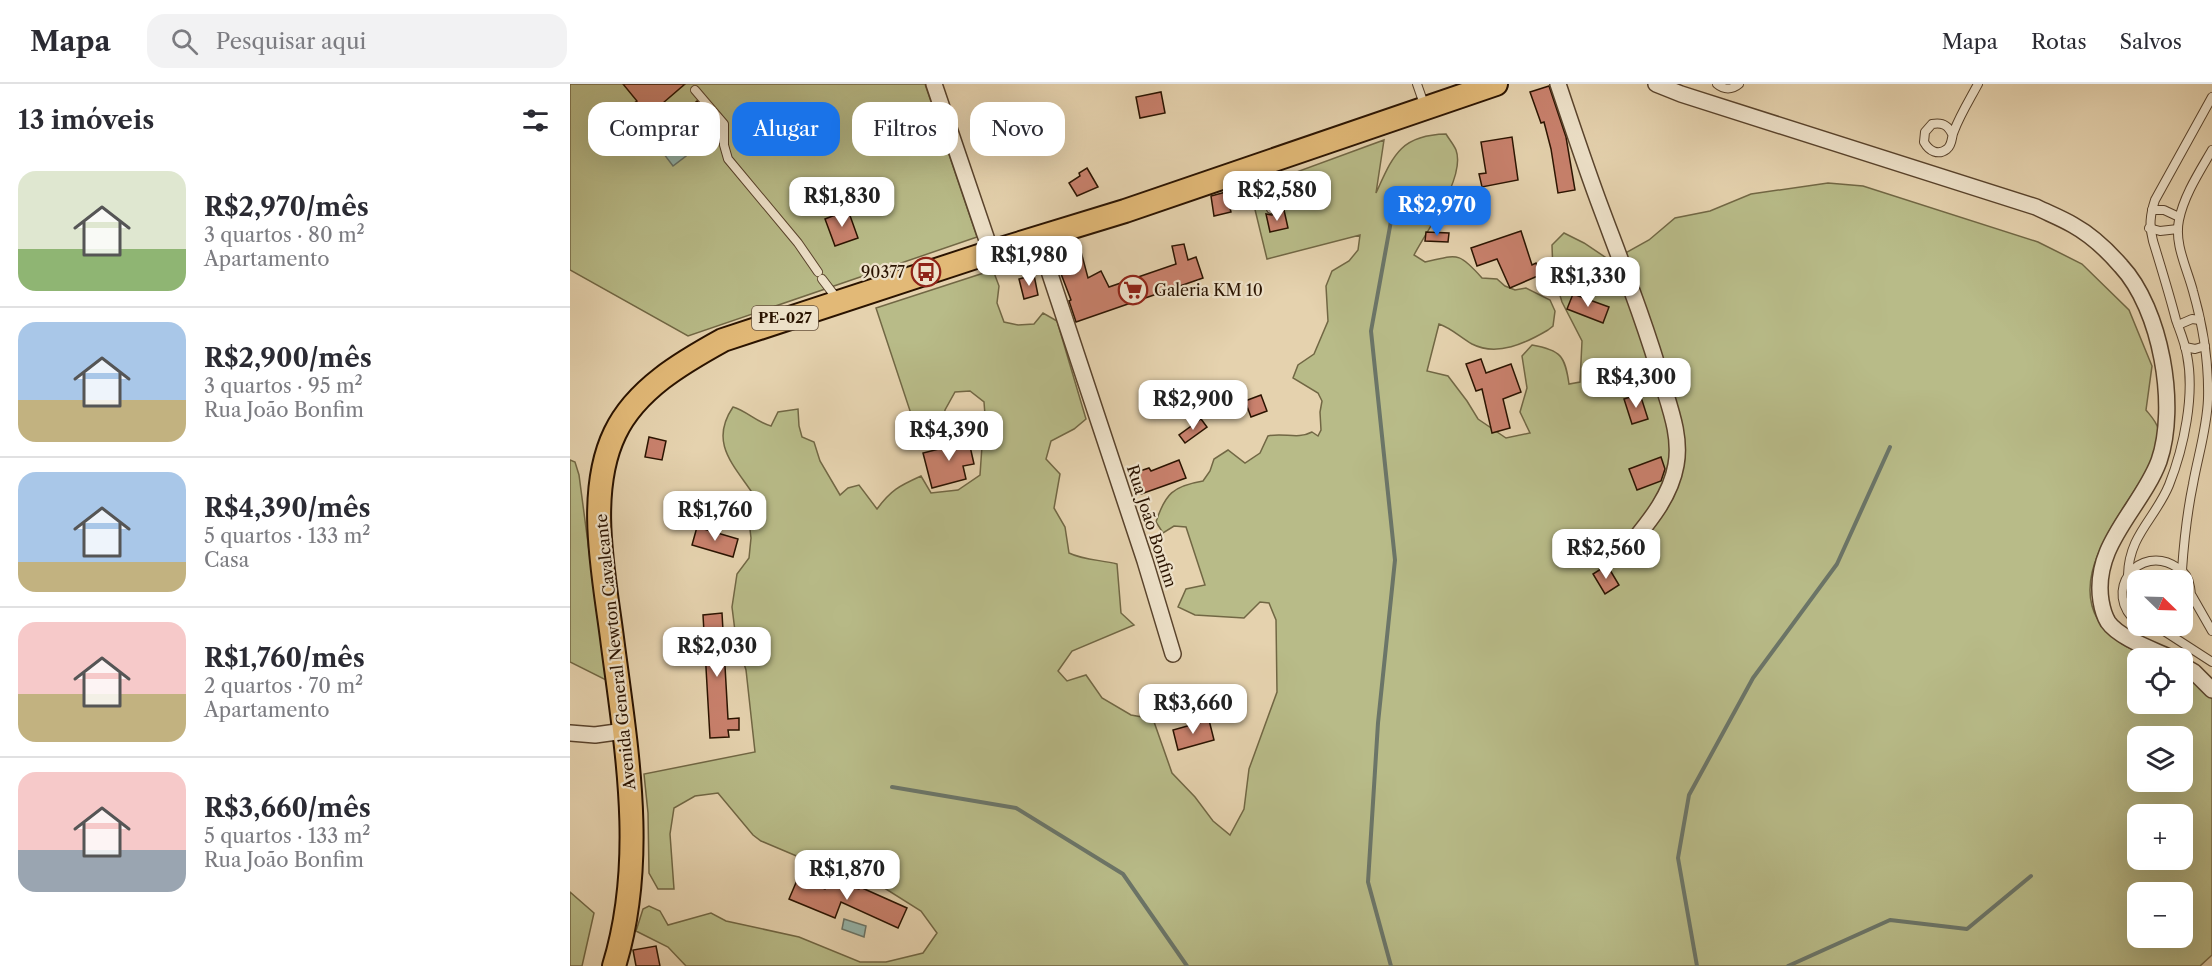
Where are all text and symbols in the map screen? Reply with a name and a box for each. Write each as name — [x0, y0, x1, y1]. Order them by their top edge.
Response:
search box — [147, 14, 567, 68]
text: Mapa — [30, 24, 111, 58]
icon: search — [168, 25, 201, 58]
text: Pesquisar aqui — [216, 28, 366, 55]
text: Mapa — [1942, 29, 1998, 54]
text: Rotas — [2031, 29, 2087, 54]
text: Salvos — [2120, 29, 2182, 54]
chip: Comprar — [588, 102, 720, 156]
chip: Alugar — [732, 102, 840, 156]
chip: Filtros — [852, 102, 958, 156]
chip: Novo — [970, 102, 1065, 156]
text: 13 imóveis — [18, 104, 154, 136]
icon: filters — [519, 104, 552, 137]
pin: R$2,580 — [1222, 171, 1332, 222]
pin: R$1,830 — [787, 177, 897, 228]
text: R$2,580 — [1237, 178, 1317, 202]
text: R$1,830 — [803, 184, 881, 208]
pin: R$2,970 — [1382, 186, 1492, 237]
text: R$2,970/mês — [204, 191, 369, 223]
text: R$2,970 — [1398, 193, 1476, 217]
icon: home — [66, 195, 138, 267]
text: 3 quartos · 80 m² — [204, 223, 365, 247]
pin: R$1,980 — [974, 236, 1084, 287]
text: R$1,980 — [990, 243, 1068, 267]
text: Apartamento — [204, 247, 329, 271]
bus stop icon: 90377 — [910, 256, 942, 288]
pin: R$1,330 — [1533, 257, 1643, 308]
place label: 90377 — [861, 262, 905, 282]
text: R$1,330 — [1550, 264, 1626, 288]
supermarket icon: Galeria KM 10 — [1117, 274, 1149, 306]
place label: Galeria KM 10 — [1154, 280, 1263, 300]
road number: PE-027 — [752, 306, 818, 330]
text: R$2,900/mês — [204, 342, 372, 374]
icon: home — [66, 346, 138, 418]
pin: R$4,300 — [1581, 358, 1691, 409]
text: R$4,300 — [1596, 365, 1676, 389]
text: 3 quartos · 95 m² — [204, 374, 363, 398]
pin: R$2,900 — [1138, 380, 1248, 431]
text: R$2,900 — [1153, 387, 1233, 411]
text: Rua João Bonfim — [204, 398, 364, 422]
pin: R$4,390 — [894, 411, 1004, 462]
text: R$4,390 — [909, 418, 989, 442]
street label: Rua João Bonfim — [1123, 462, 1181, 590]
pin: R$1,760 — [660, 491, 770, 542]
text: R$4,390/mês — [204, 492, 371, 524]
icon: home — [66, 496, 138, 568]
text: R$1,760 — [677, 498, 753, 522]
street label: Avenida General Newton Cavalcante — [591, 513, 640, 792]
text: 5 quartos · 133 m² — [204, 524, 370, 548]
pin: R$2,560 — [1551, 529, 1661, 580]
text: R$2,560 — [1566, 536, 1646, 560]
text: Casa — [204, 548, 249, 572]
north arrow — [2127, 570, 2193, 636]
map controls — [2127, 570, 2193, 948]
pin: R$2,030 — [662, 627, 772, 678]
text: R$2,030 — [677, 634, 757, 658]
text: R$1,760/mês — [204, 642, 365, 674]
icon: home — [66, 646, 138, 718]
button: locate — [2127, 648, 2193, 714]
text: 2 quartos · 70 m² — [204, 674, 363, 698]
pin: R$3,660 — [1138, 684, 1248, 735]
text: R$3,660 — [1153, 691, 1233, 715]
text: Apartamento — [204, 698, 329, 722]
button: layers — [2127, 726, 2193, 792]
text: R$3,660/mês — [204, 792, 371, 824]
icon: home — [66, 796, 138, 868]
button: + — [2127, 804, 2193, 870]
text: 5 quartos · 133 m² — [204, 824, 370, 848]
text: Rua João Bonfim — [204, 848, 364, 872]
pin: R$1,870 — [792, 850, 902, 901]
text: R$1,870 — [809, 857, 885, 881]
button: − — [2127, 882, 2193, 948]

